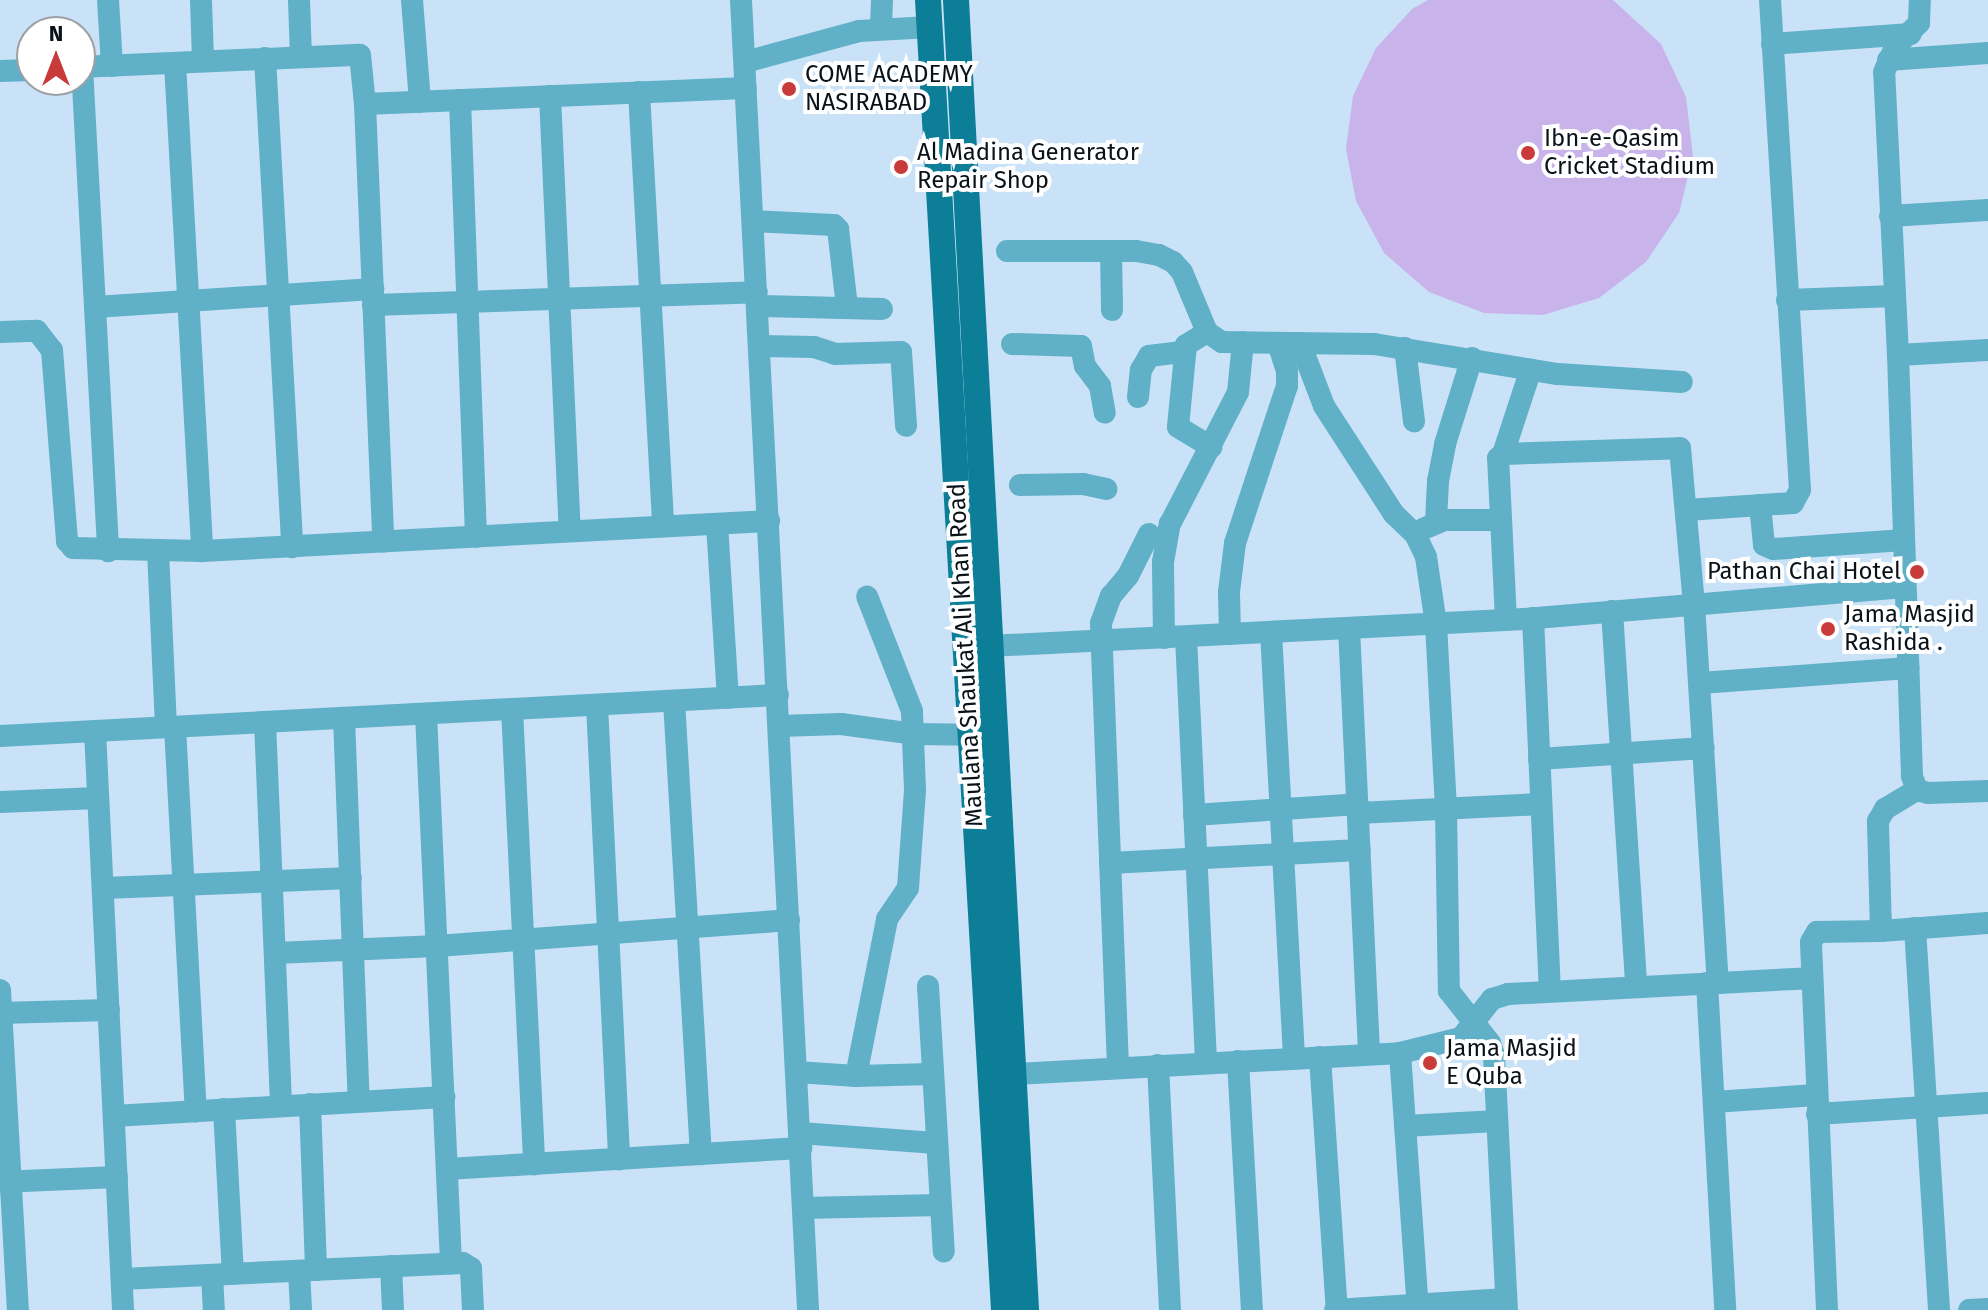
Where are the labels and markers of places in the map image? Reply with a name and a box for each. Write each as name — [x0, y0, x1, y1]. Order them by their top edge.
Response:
place label: COME ACADEMY NASIRABAD — [805, 61, 973, 117]
marker: COME ACADEMY NASIRABAD — [780, 80, 798, 98]
place label: Ibn-e-Qasim Cricket Stadium — [1544, 125, 1715, 181]
place label: Al Madina Generator Repair Shop — [917, 139, 1139, 195]
marker: Ibn-e-Qasim Cricket Stadium — [1519, 144, 1537, 162]
marker: Al Madina Generator Repair Shop — [892, 158, 910, 176]
place label: Pathan Chai Hotel — [1707, 558, 1901, 586]
marker: Pathan Chai Hotel — [1908, 563, 1926, 581]
place label: Jama Masjid Rashida . — [1844, 601, 1975, 657]
marker: Jama Masjid Rashida . — [1819, 620, 1837, 638]
place label: Jama Masjid E Quba — [1446, 1035, 1577, 1091]
marker: Jama Masjid E Quba — [1421, 1054, 1439, 1072]

